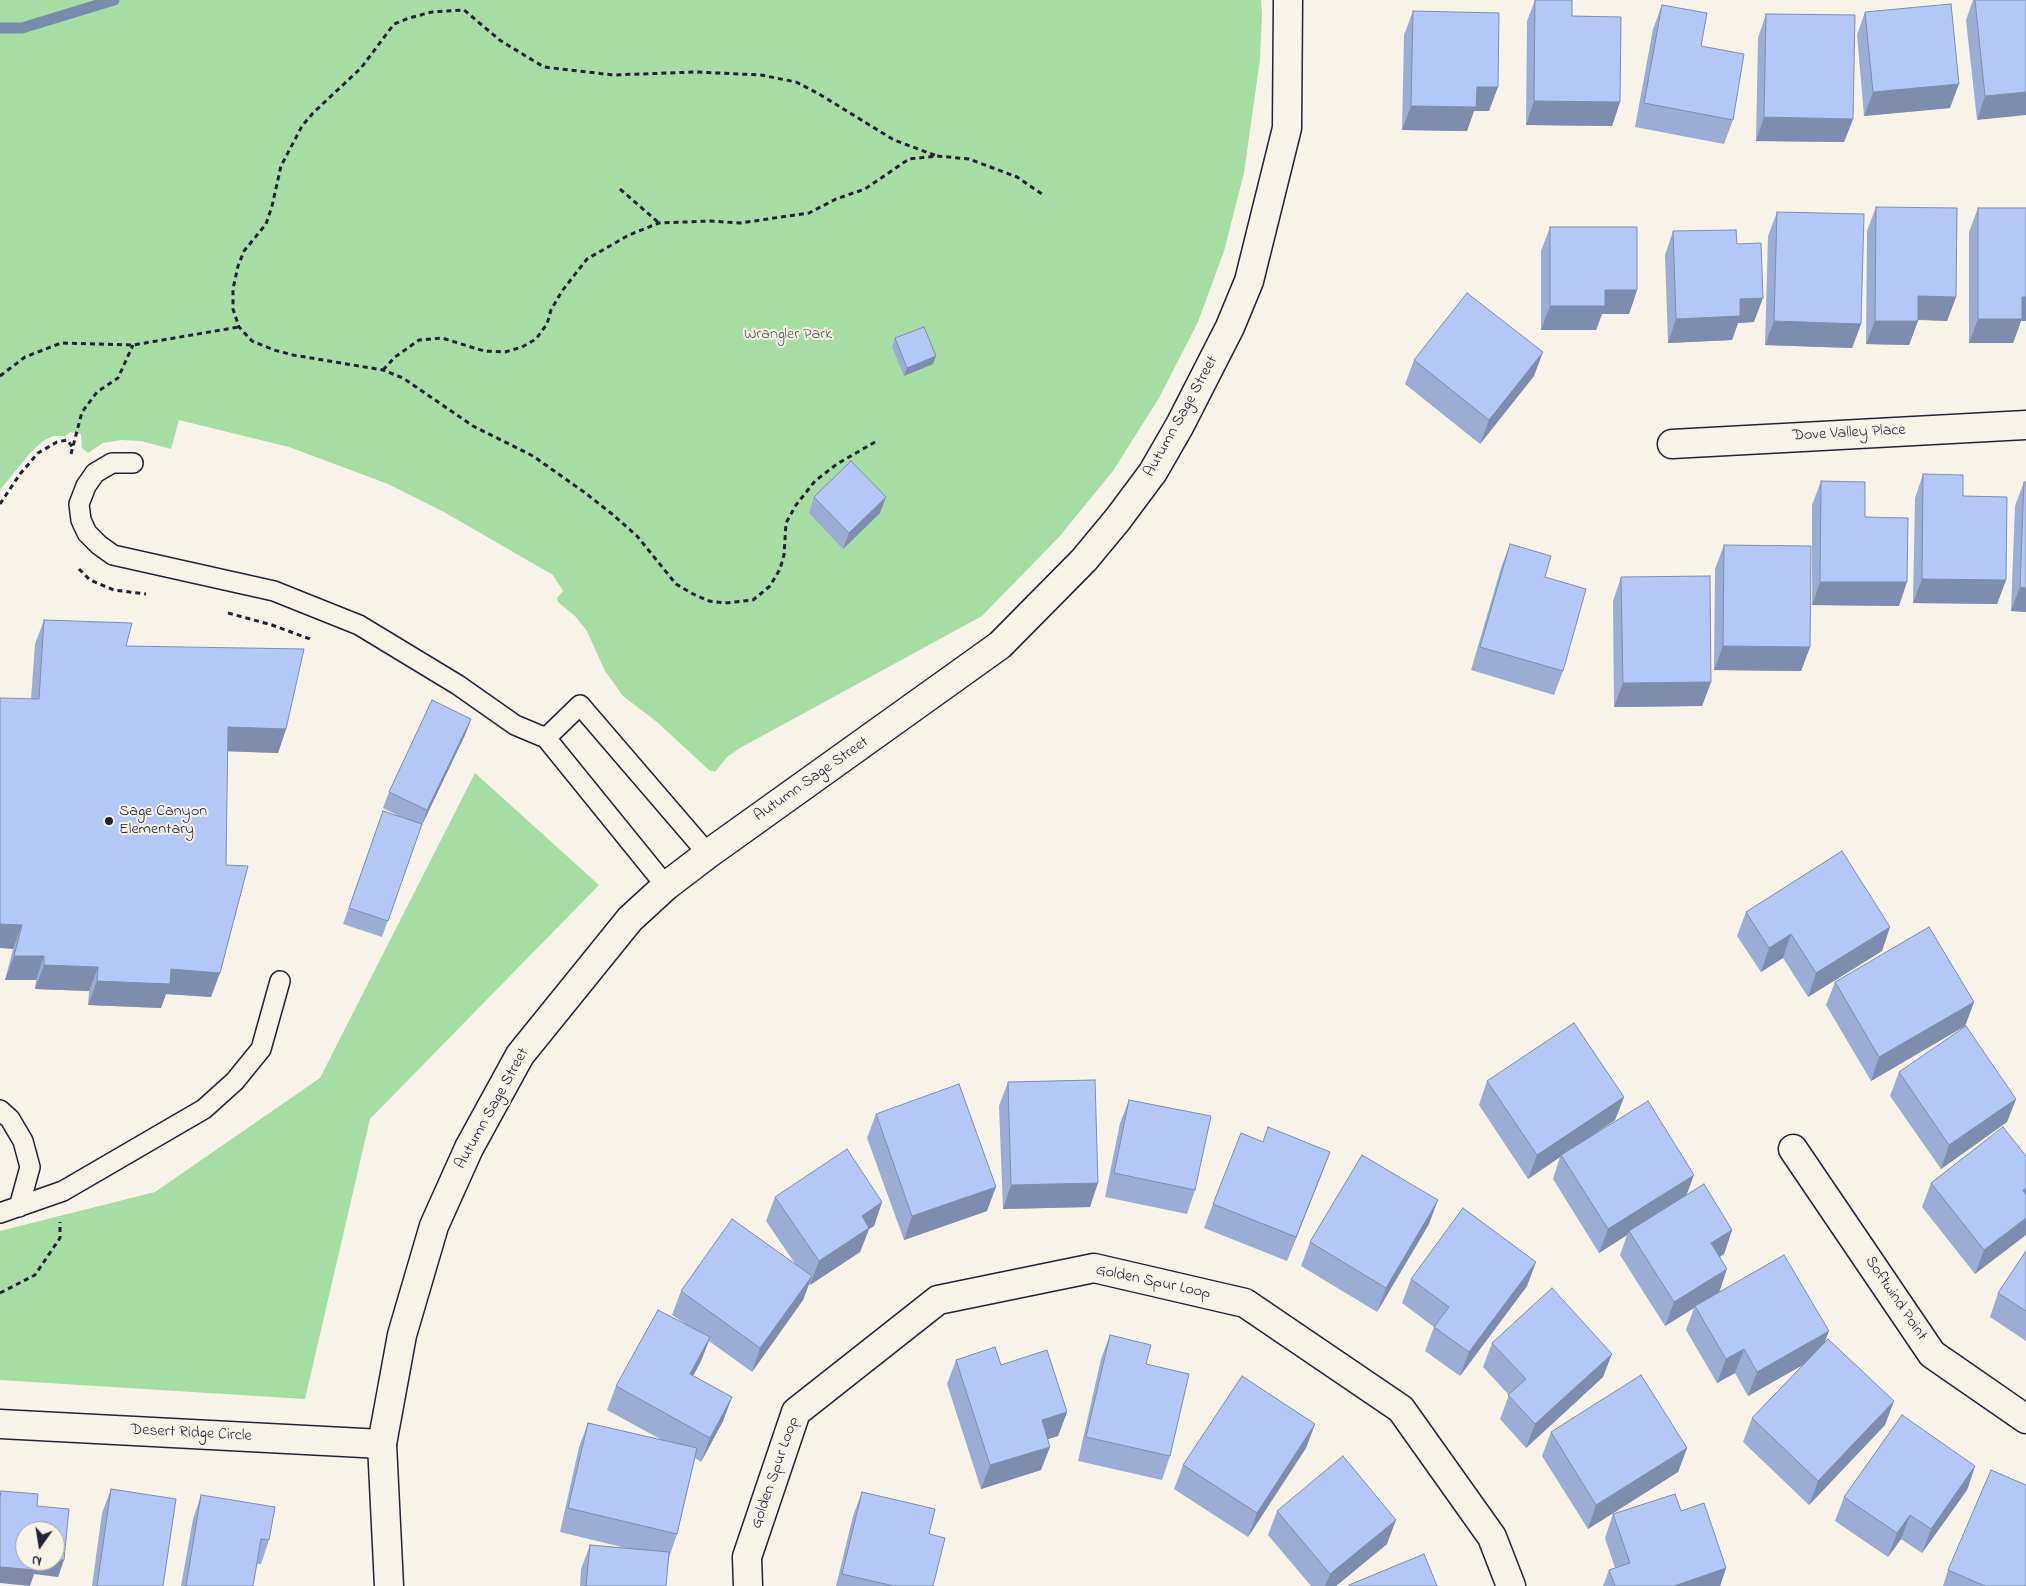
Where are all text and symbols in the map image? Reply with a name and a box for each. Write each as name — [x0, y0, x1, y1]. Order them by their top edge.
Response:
park label: Wrangler Park — [744, 325, 832, 345]
street label: Autumn Sage Street — [1141, 353, 1223, 481]
street label: Dove Valley Place — [1792, 421, 1906, 447]
street label: Autumn Sage Street — [751, 733, 873, 827]
place label: Sage Canyon Elementary — [119, 802, 207, 840]
marker: Sage Canyon Elementary — [103, 815, 115, 827]
street label: Autumn Sage Street — [452, 1045, 534, 1173]
street label: Softwind Point — [1860, 1253, 1930, 1345]
street label: Golden Spur Loop — [1094, 1261, 1212, 1305]
street label: Golden Spur Loop — [748, 1415, 804, 1531]
street label: Desert Ridge Circle — [130, 1421, 252, 1447]
north arrow — [15, 1521, 65, 1571]
text: N — [30, 1549, 44, 1571]

